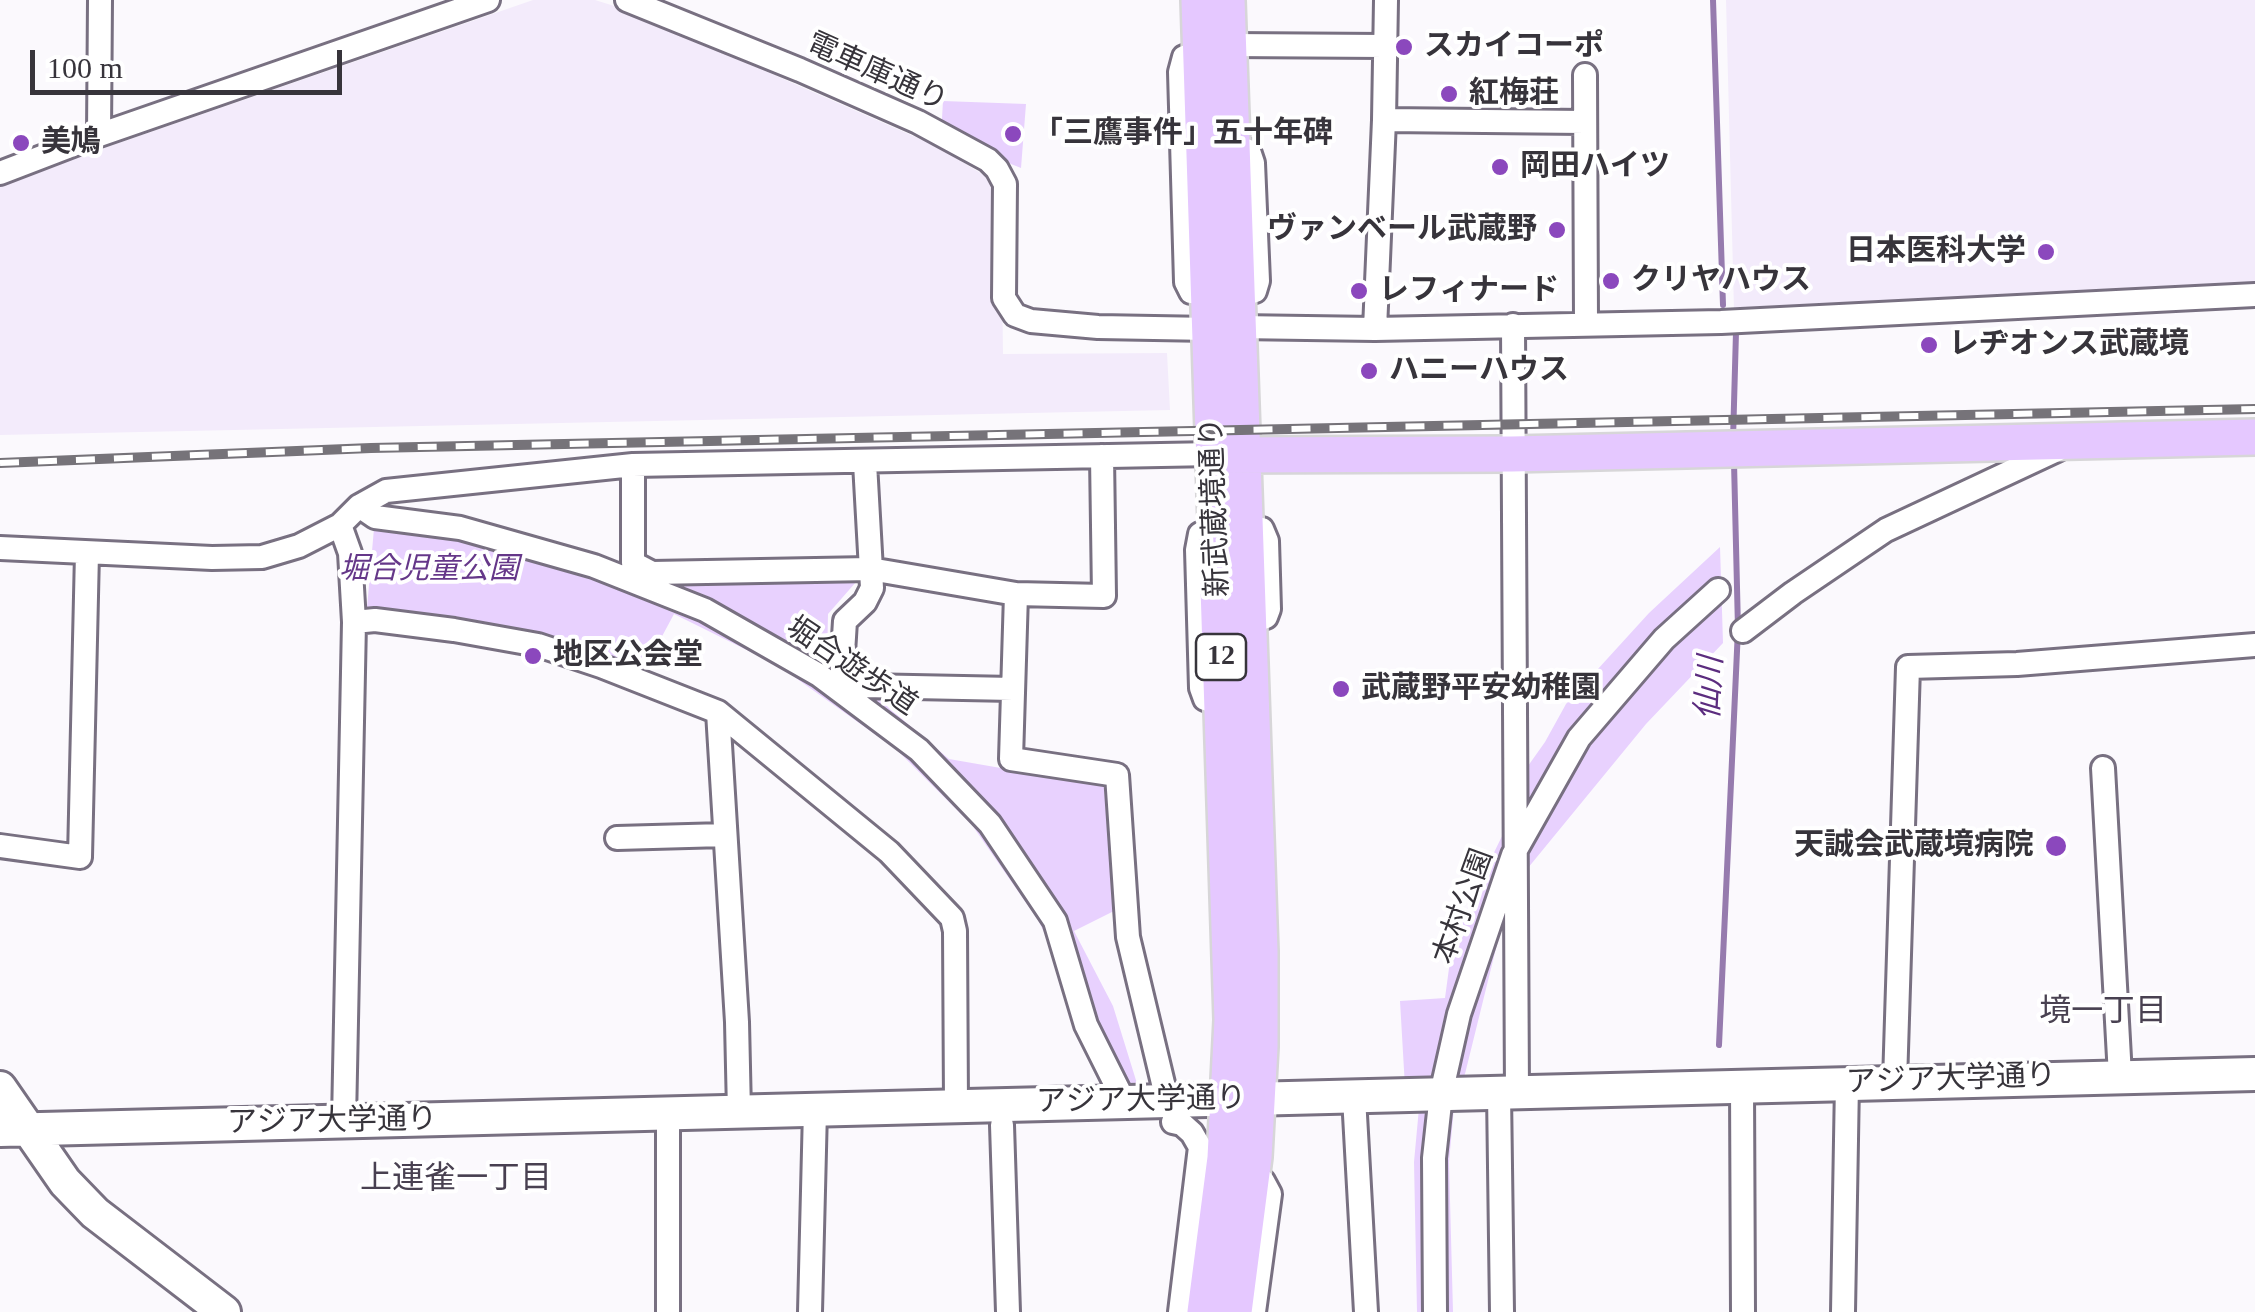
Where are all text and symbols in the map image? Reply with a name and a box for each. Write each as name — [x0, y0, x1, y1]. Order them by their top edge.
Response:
street label: 電車庫通り — [801, 26, 953, 120]
place label: スカイコーポ — [1424, 29, 1604, 65]
scale bar — [35, 30, 348, 92]
marker: スカイコーポ — [1393, 36, 1415, 58]
text: 100 m — [47, 51, 123, 84]
place label: 紅梅荘 — [1469, 76, 1559, 112]
marker: 紅梅荘 — [1438, 83, 1460, 105]
place label: 「三鷹事件」五十年碑 — [1033, 116, 1333, 152]
marker: 「三鷹事件」五十年碑 — [1002, 123, 1024, 145]
place label: 美鳩 — [41, 125, 101, 161]
marker: 美鳩 — [10, 132, 32, 154]
place label: 岡田ハイツ — [1520, 149, 1670, 185]
marker: 岡田ハイツ — [1489, 156, 1511, 178]
place label: ヴァンベール武蔵野 — [1267, 212, 1537, 248]
marker: ヴァンベール武蔵野 — [1546, 219, 1568, 241]
place label: 日本医科大学 — [1846, 234, 2026, 270]
marker: 日本医科大学 — [2035, 241, 2057, 263]
place label: クリヤハウス — [1631, 263, 1811, 299]
marker: クリヤハウス — [1600, 270, 1622, 292]
place label: レフィナード — [1379, 273, 1559, 309]
marker: レフィナード — [1348, 280, 1370, 302]
place label: レヂオンス武蔵境 — [1949, 327, 2189, 363]
marker: レヂオンス武蔵境 — [1918, 334, 1940, 356]
place label: ハニーハウス — [1389, 353, 1569, 389]
marker: ハニーハウス — [1358, 360, 1380, 382]
street label: 新武蔵境通り — [1195, 416, 1237, 598]
park label: 堀合児童公園 — [339, 552, 519, 588]
street label: 堀合遊歩道 — [779, 610, 923, 724]
road number: 12 — [1196, 634, 1246, 680]
place label: 地区公会堂 — [553, 638, 703, 674]
marker: 地区公会堂 — [522, 645, 544, 667]
water label: 仙川 — [1690, 655, 1732, 721]
place label: 武蔵野平安幼稚園 — [1361, 671, 1601, 707]
marker: 武蔵野平安幼稚園 — [1330, 678, 1352, 700]
place label: 天誠会武蔵境病院 — [1794, 828, 2034, 864]
marker: 天誠会武蔵境病院 — [2043, 833, 2069, 859]
street label: 本村公園 — [1427, 844, 1501, 970]
district label: 境一丁目 — [2039, 994, 2167, 1032]
street label: アジア大学通り — [1845, 1058, 2057, 1102]
street label: アジア大学通り — [1036, 1081, 1246, 1121]
street label: アジア大学通り — [227, 1102, 437, 1142]
district label: 上連雀一丁目 — [360, 1161, 552, 1199]

